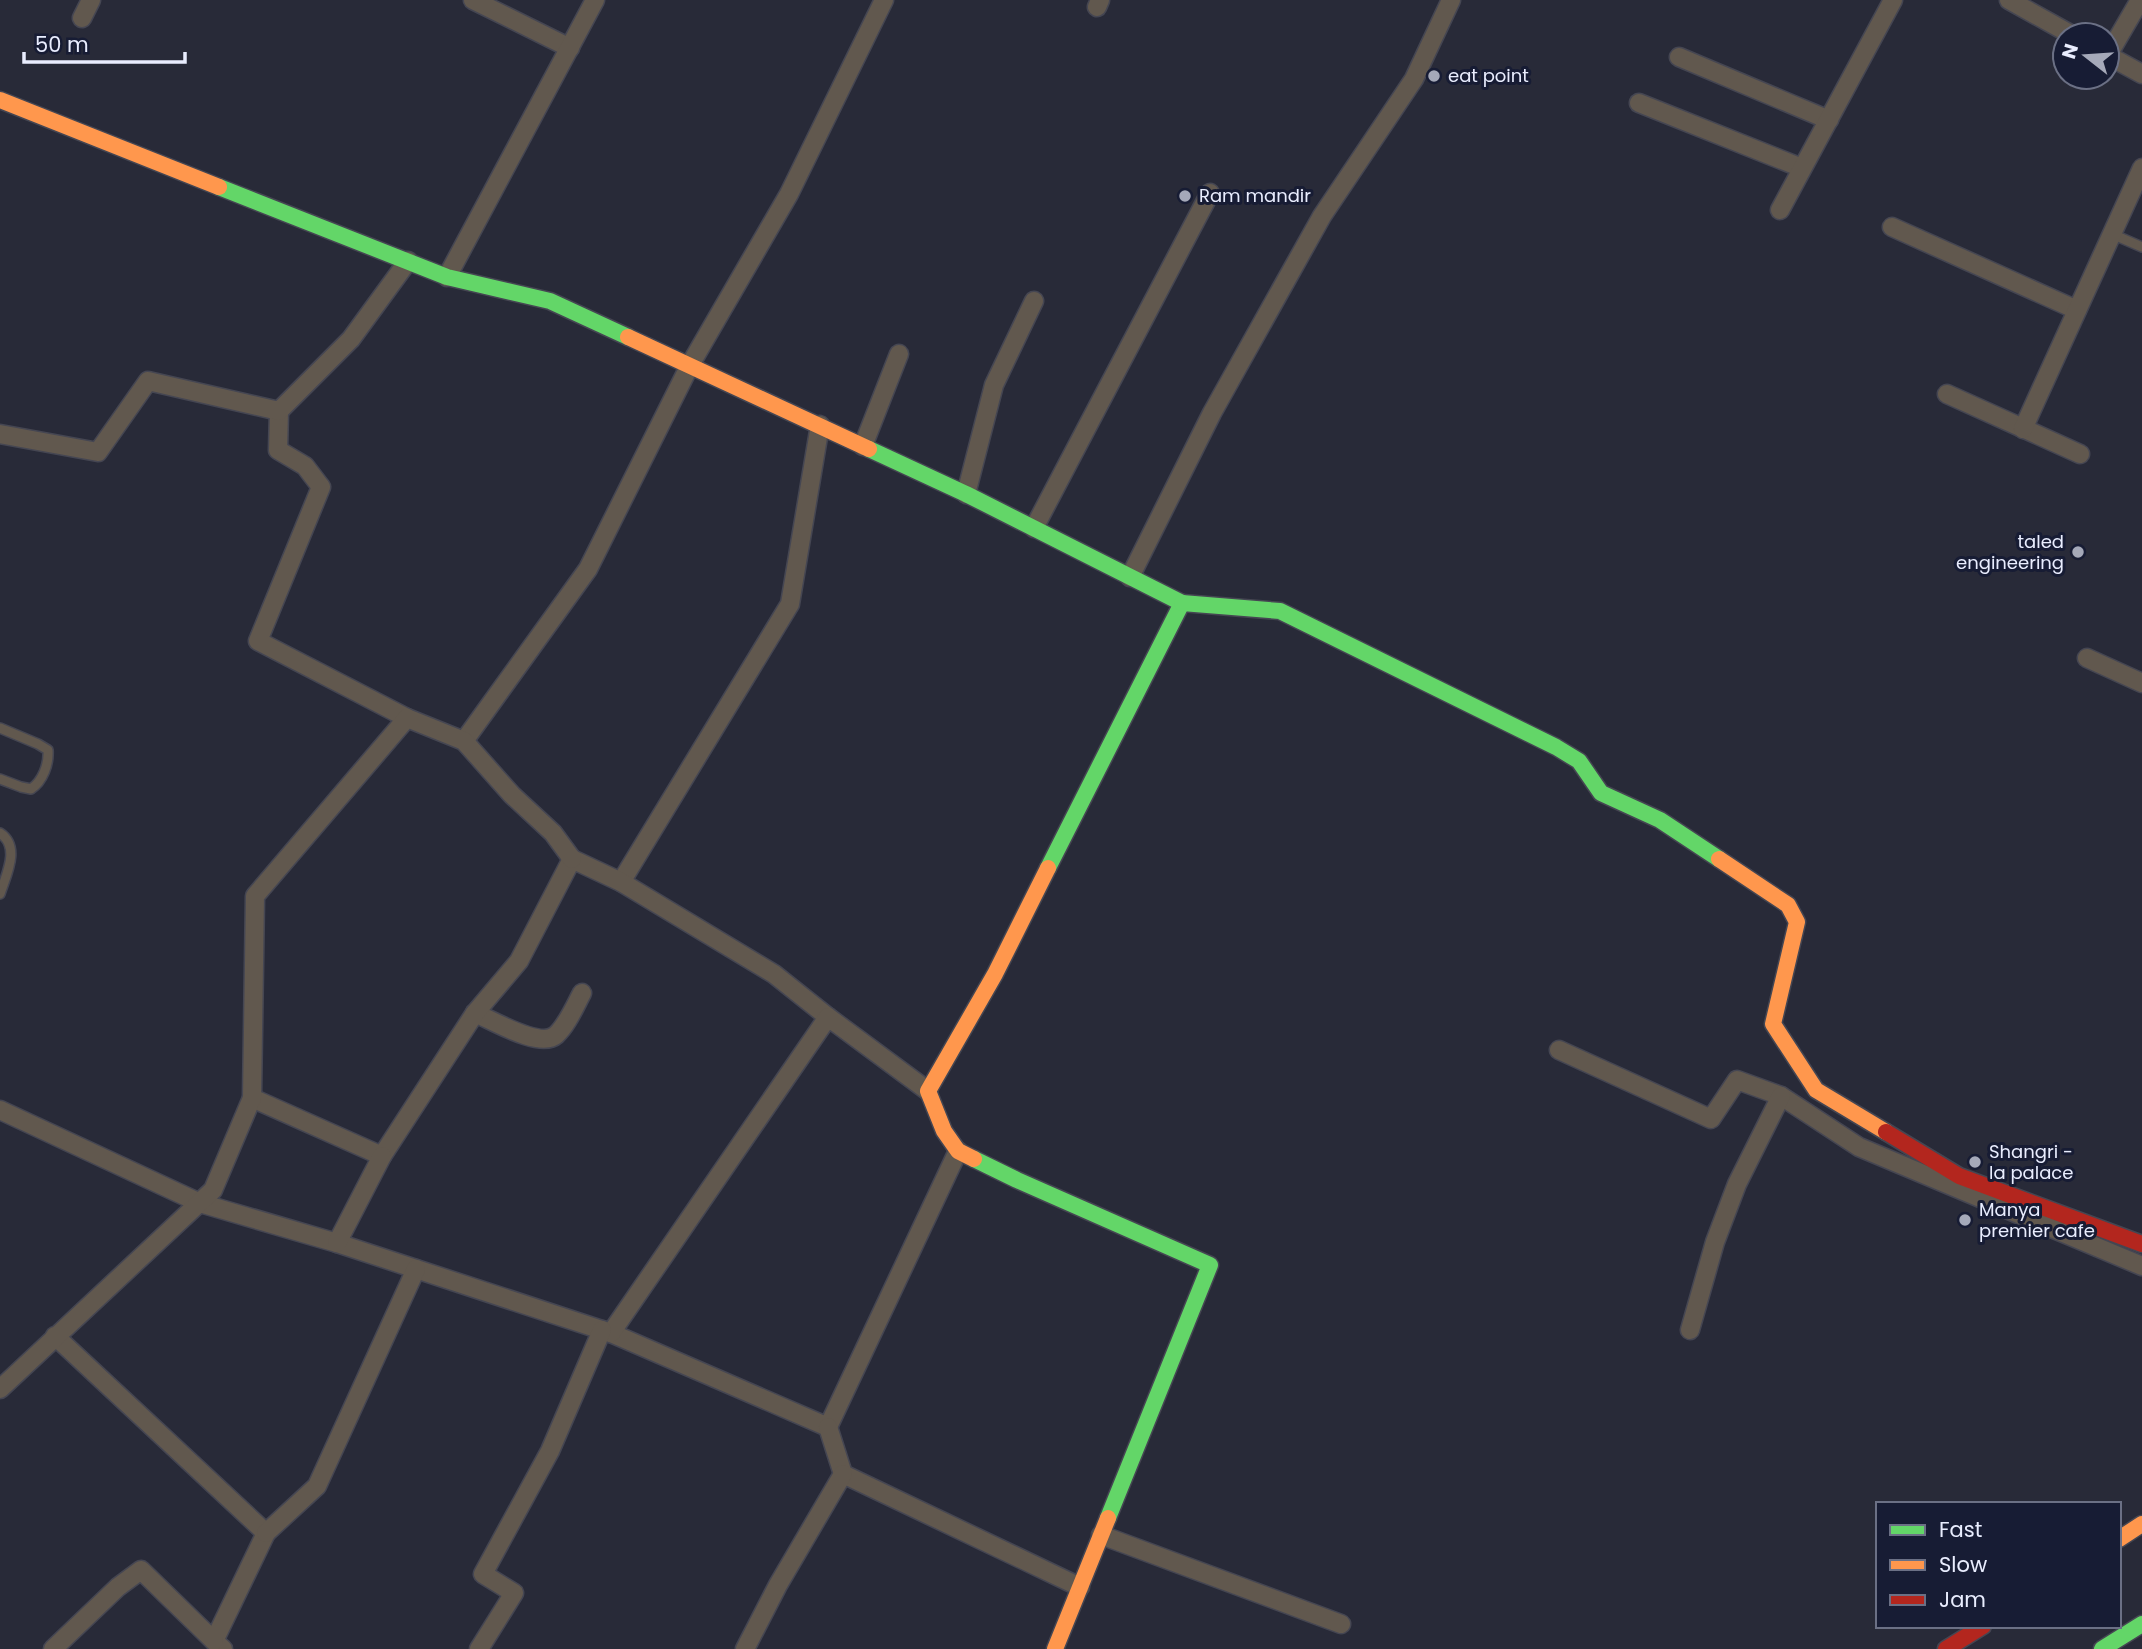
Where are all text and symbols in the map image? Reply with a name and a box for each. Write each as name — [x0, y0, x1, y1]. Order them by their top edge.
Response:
scale bar — [24, 21, 186, 65]
north arrow — [2051, 21, 2121, 91]
text: 50 m — [35, 30, 89, 59]
text: N — [2055, 40, 2085, 62]
place label: eat point — [1448, 63, 1529, 88]
marker: eat point — [1426, 68, 1442, 84]
place label: Ram mandir — [1199, 183, 1311, 208]
marker: Ram mandir — [1177, 188, 1193, 204]
place label: taled engineering — [1956, 529, 2064, 575]
marker: taled engineering — [2070, 544, 2086, 560]
place label: Shangri - la palace — [1989, 1139, 2073, 1185]
marker: Shangri - la palace — [1967, 1154, 1983, 1170]
place label: Manya premier cafe — [1979, 1197, 2095, 1243]
marker: Manya premier cafe — [1957, 1212, 1973, 1228]
legend — [1876, 1502, 2121, 1628]
text: Fast — [1939, 1515, 1982, 1544]
text: Slow — [1939, 1550, 1987, 1579]
text: Jam — [1939, 1585, 1986, 1614]

